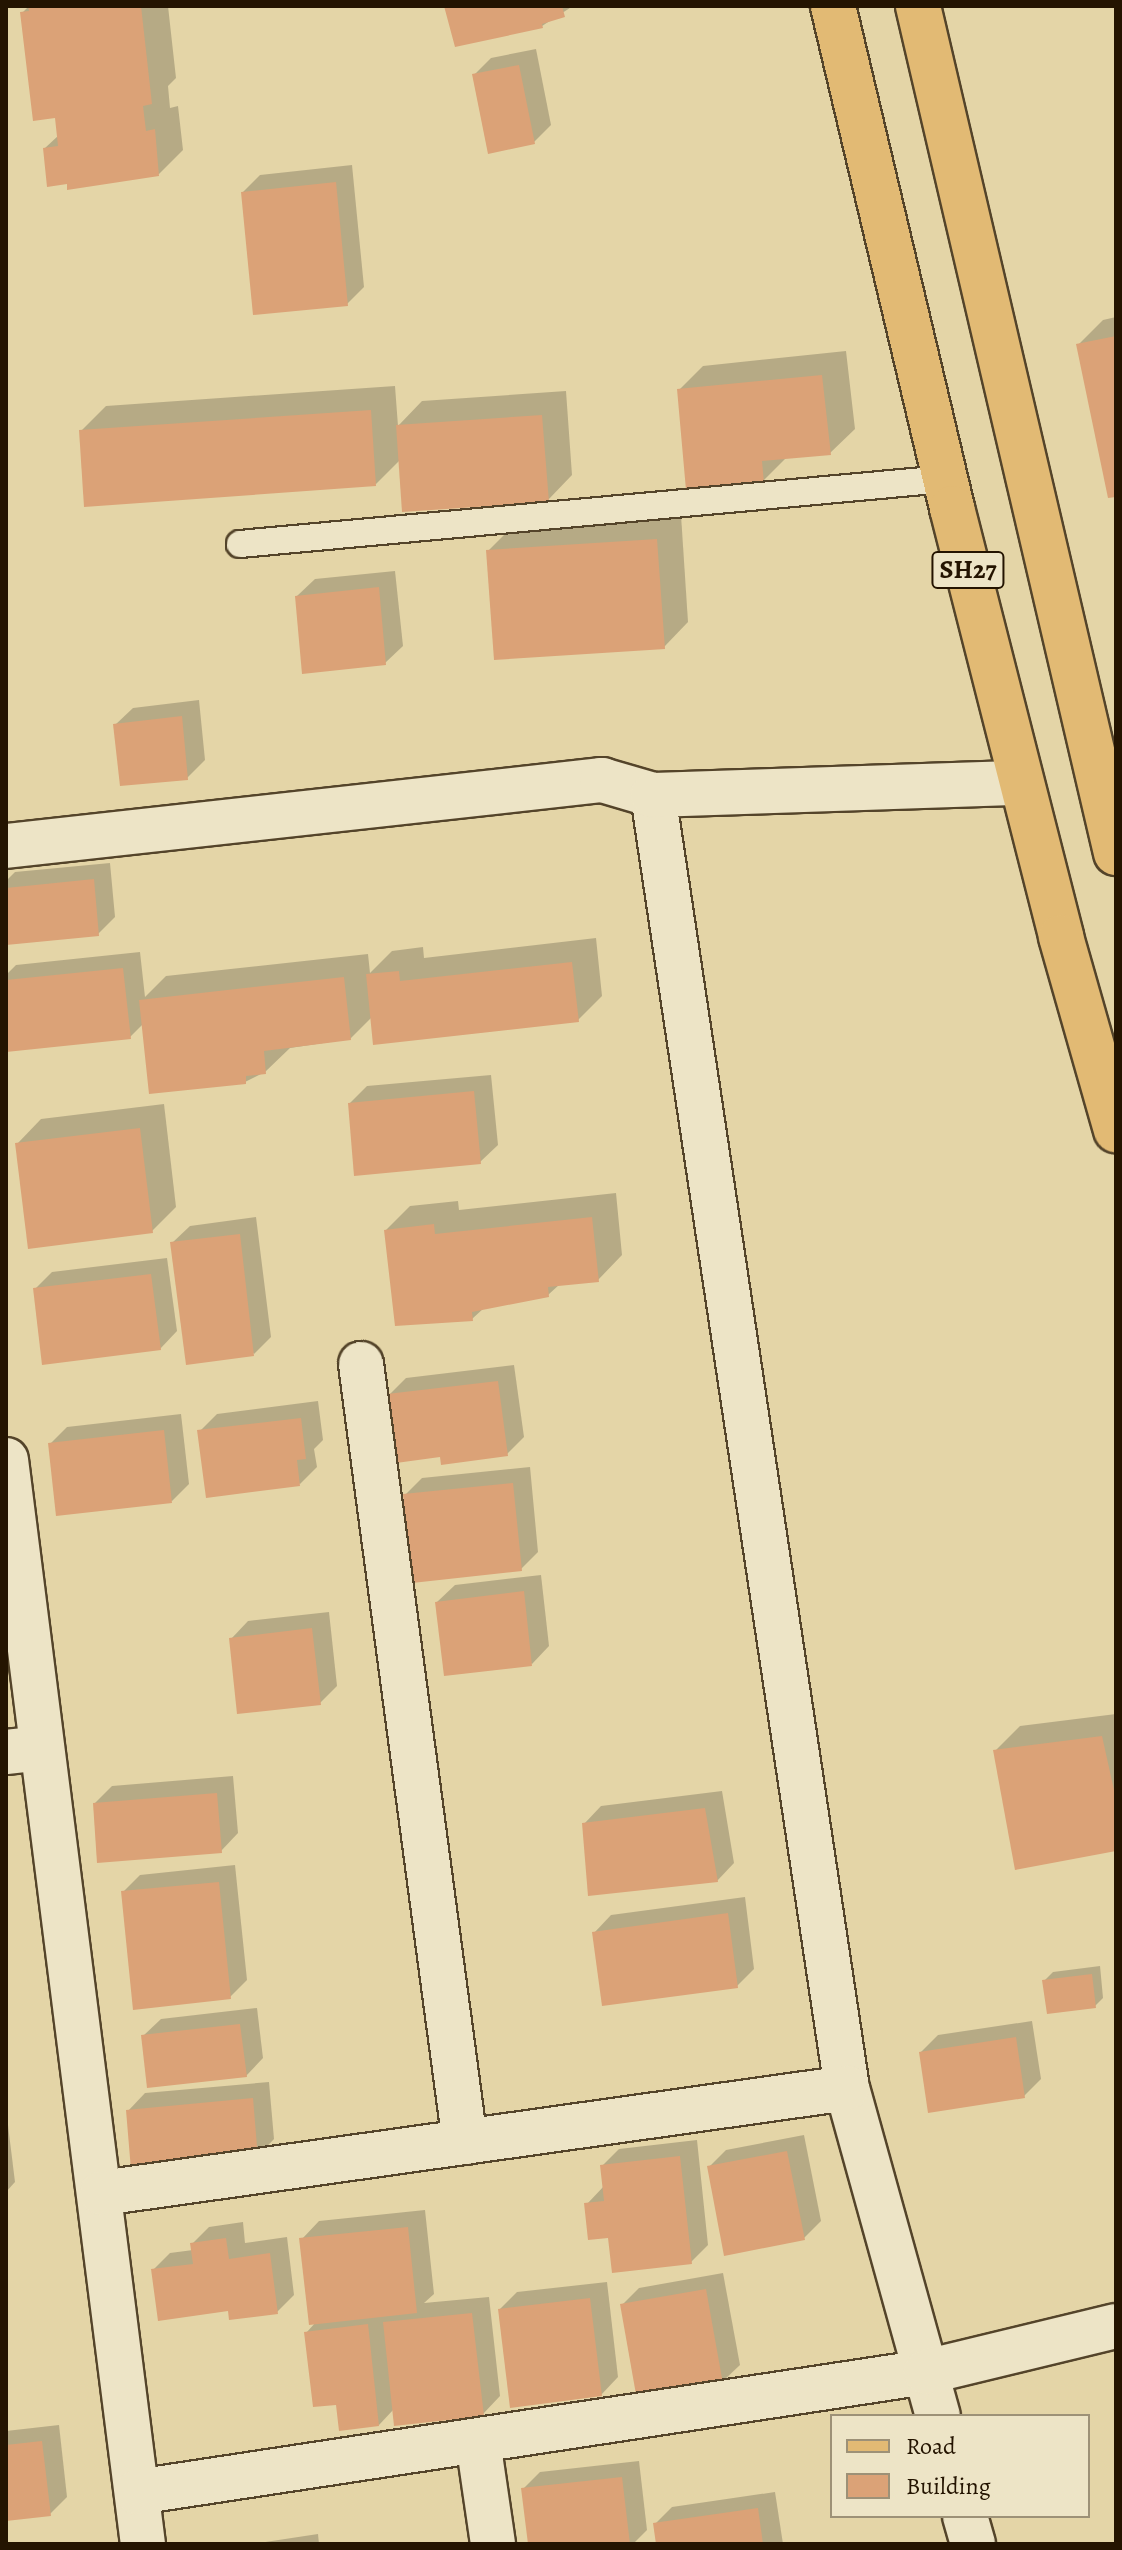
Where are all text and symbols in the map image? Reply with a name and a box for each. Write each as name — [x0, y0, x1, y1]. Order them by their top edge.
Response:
road number: SH27 — [930, 548, 1006, 592]
legend — [830, 2414, 1090, 2518]
text: Road — [906, 2430, 956, 2462]
text: Building — [906, 2470, 991, 2502]

